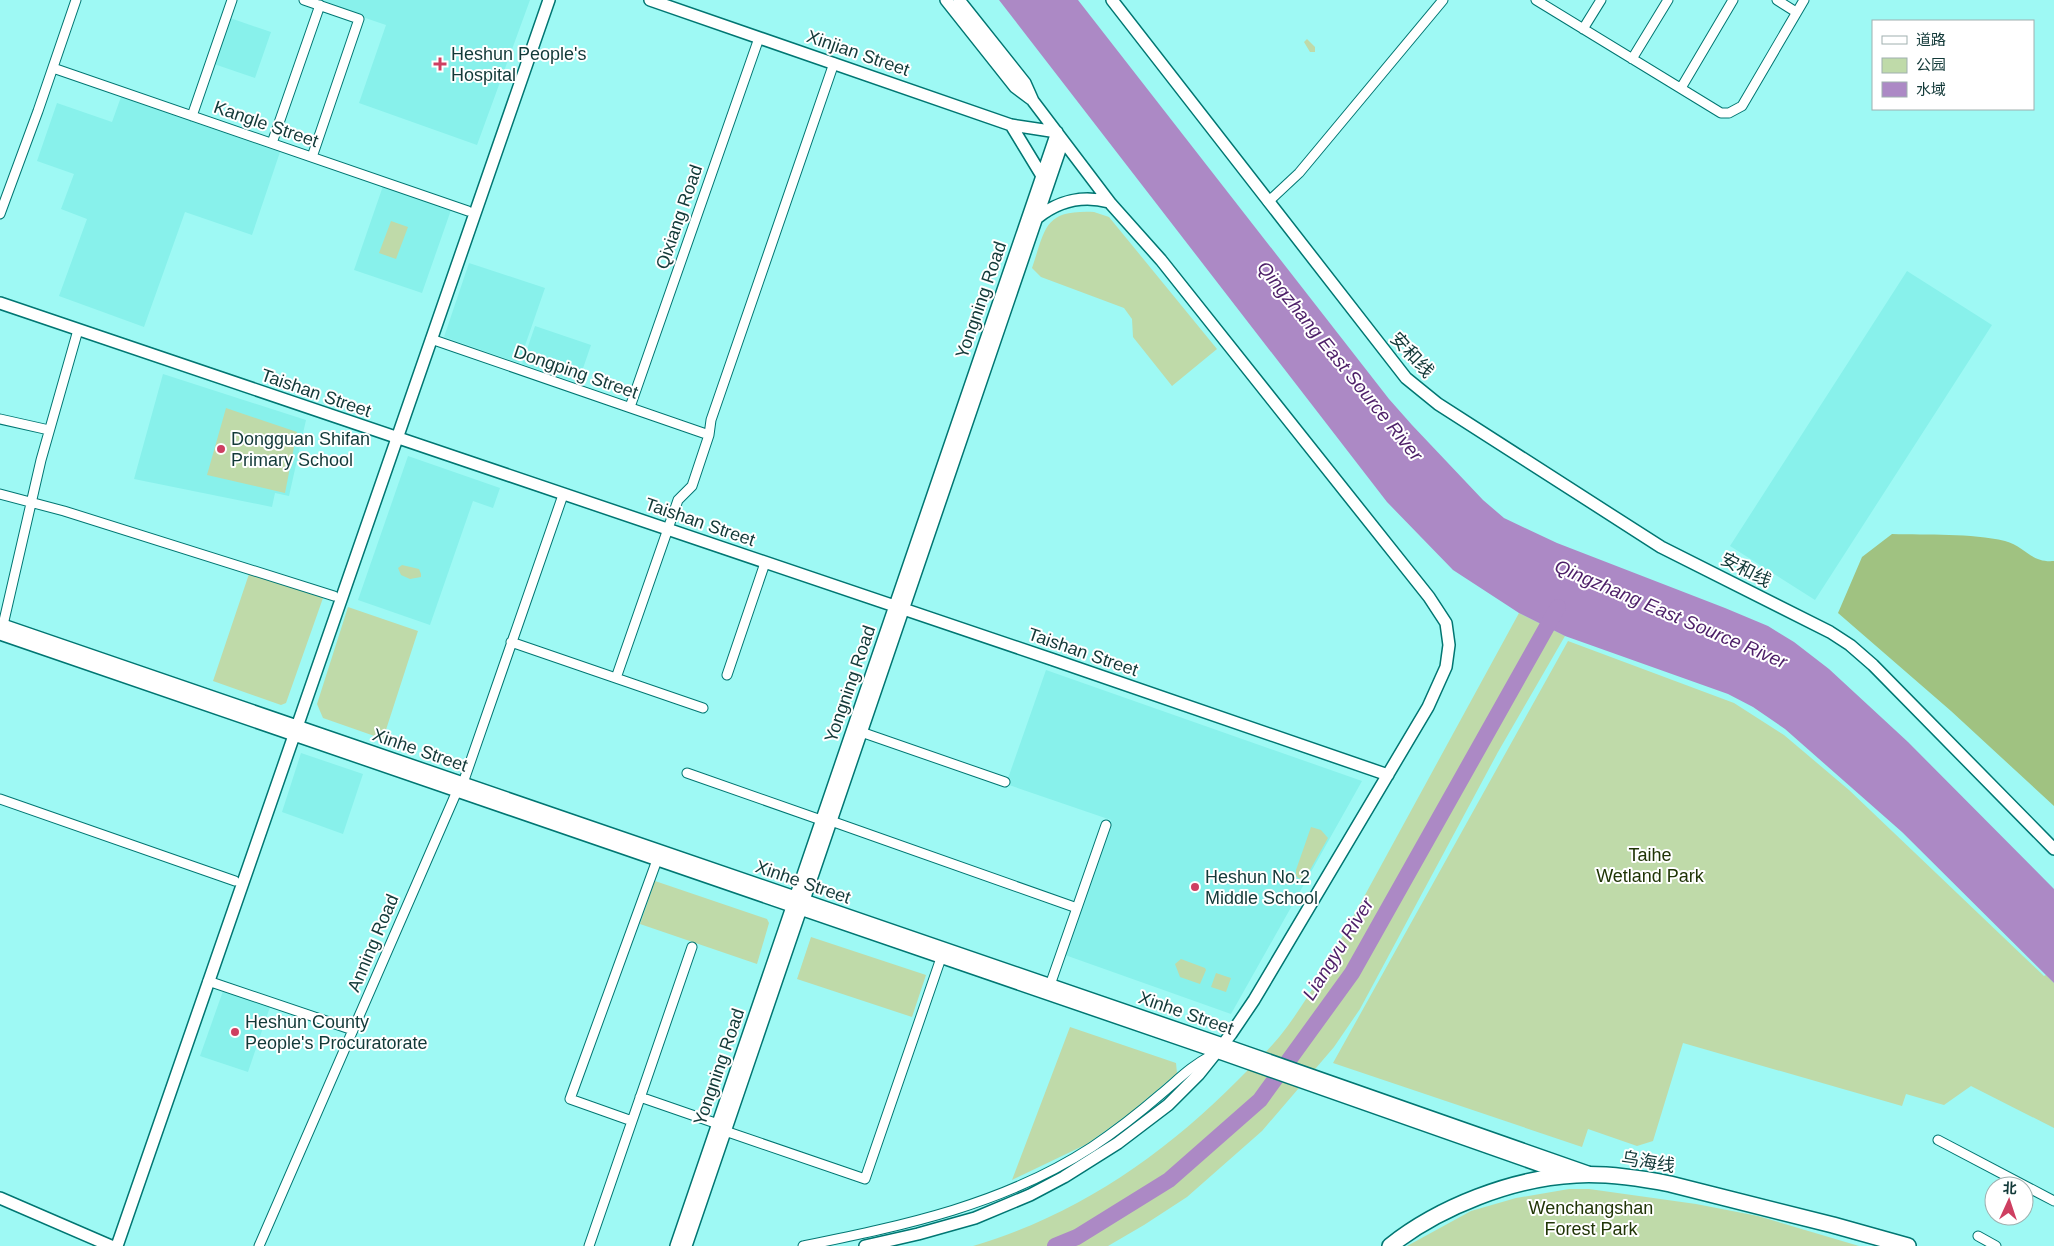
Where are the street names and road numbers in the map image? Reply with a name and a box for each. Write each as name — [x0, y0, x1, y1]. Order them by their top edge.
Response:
street label: Xinjian Street — [804, 26, 912, 80]
street label: Kangle Street — [211, 97, 321, 151]
street label: Qixiang Road — [652, 162, 706, 272]
street label: Yongning Road — [952, 239, 1010, 361]
street label: 安和线 — [1386, 328, 1438, 382]
street label: Dongping Street — [511, 341, 641, 403]
street label: Taishan Street — [258, 365, 374, 421]
street label: Taishan Street — [642, 494, 758, 550]
street label: 安和线 — [1717, 549, 1775, 591]
street label: Yongning Road — [821, 623, 879, 745]
street label: Taishan Street — [1025, 624, 1141, 680]
street label: Xinhe Street — [370, 724, 470, 776]
street label: Xinhe Street — [753, 856, 853, 908]
street label: Anning Road — [343, 891, 403, 995]
street label: Xinhe Street — [1136, 987, 1236, 1039]
street label: Yongning Road — [690, 1006, 748, 1128]
street label: 乌海线 — [1620, 1148, 1676, 1176]

